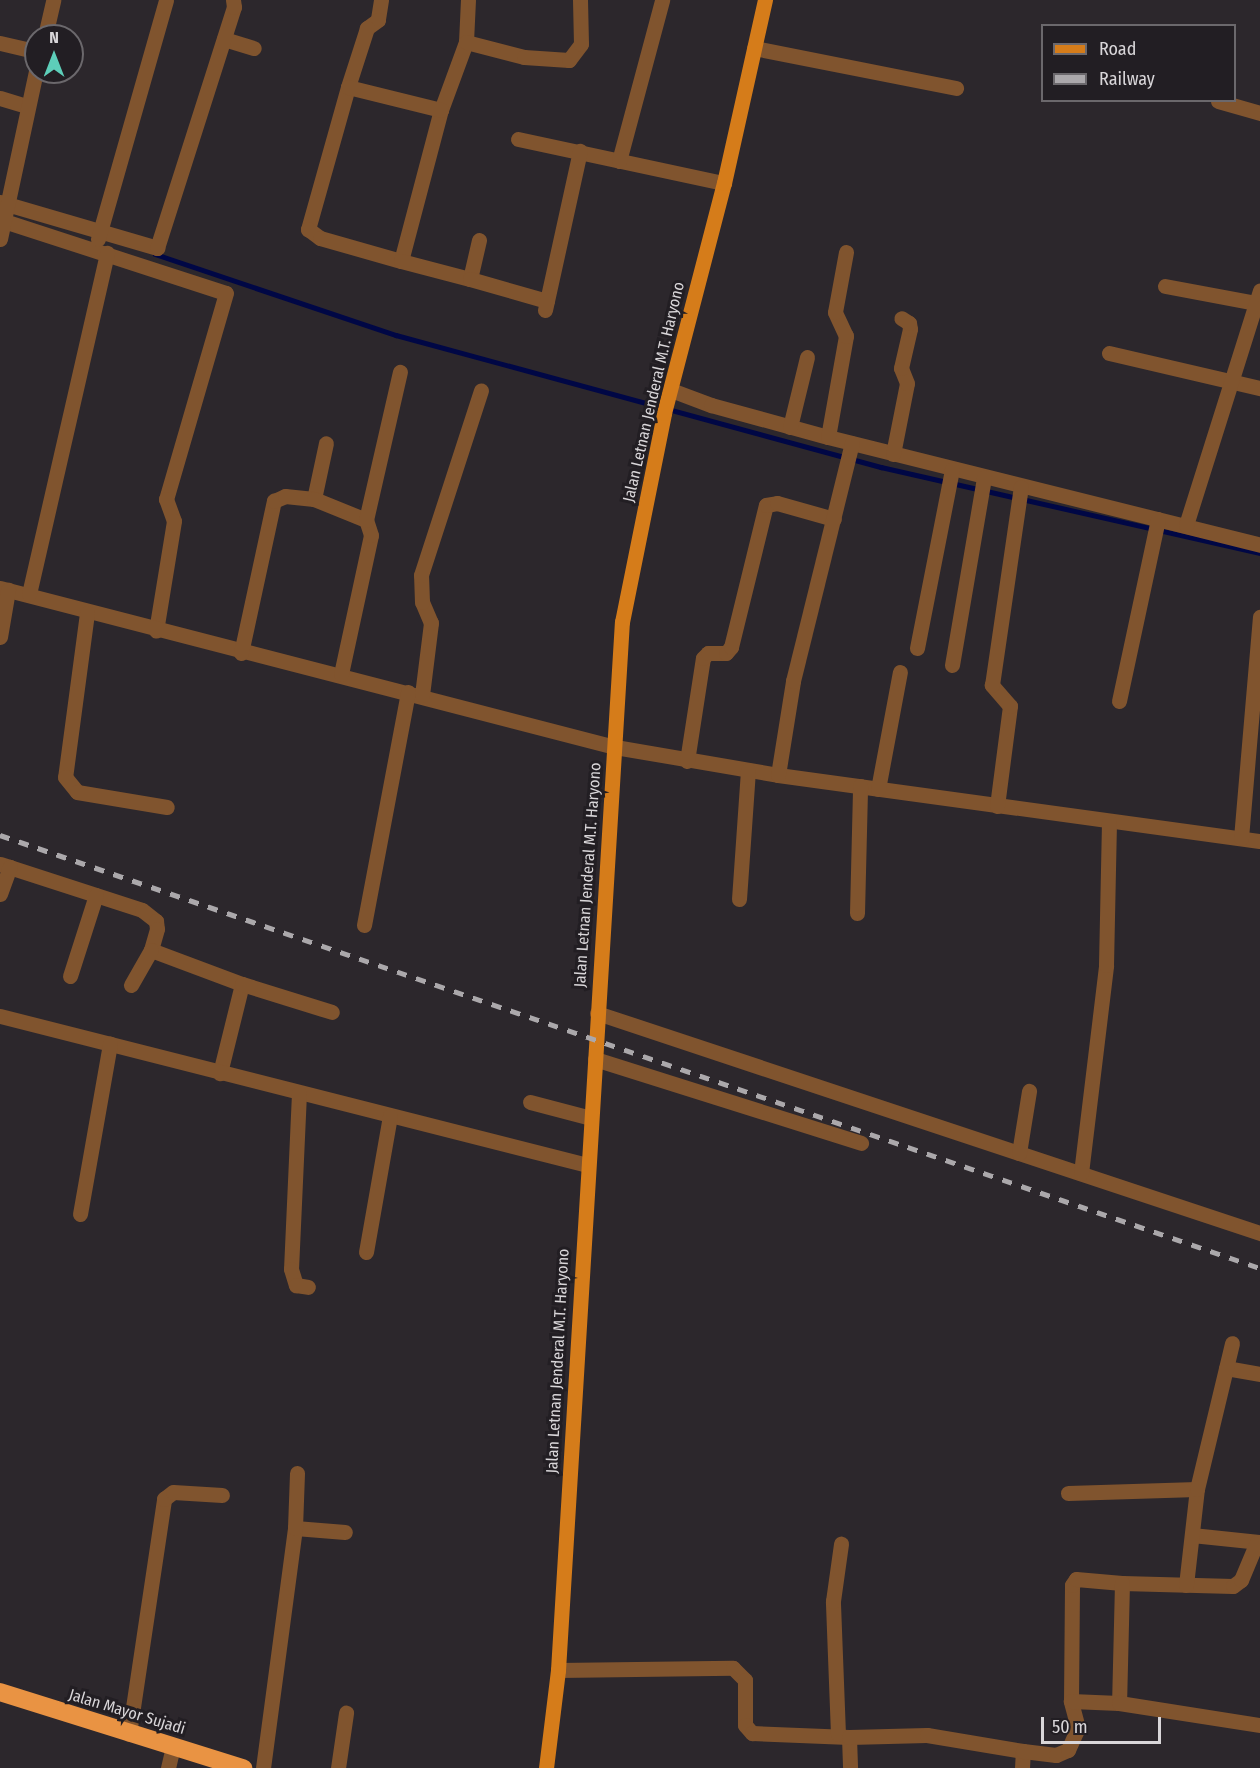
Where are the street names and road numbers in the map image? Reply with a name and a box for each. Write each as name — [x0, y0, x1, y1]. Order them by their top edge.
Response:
street label: Jalan Letnan Jenderal M.T. Haryono — [619, 280, 689, 504]
street label: Jalan Letnan Jenderal M.T. Haryono — [571, 762, 605, 988]
street label: Jalan Letnan Jenderal M.T. Haryono — [543, 1248, 573, 1474]
street label: Jalan Mayor Sujadi — [66, 1685, 188, 1739]

